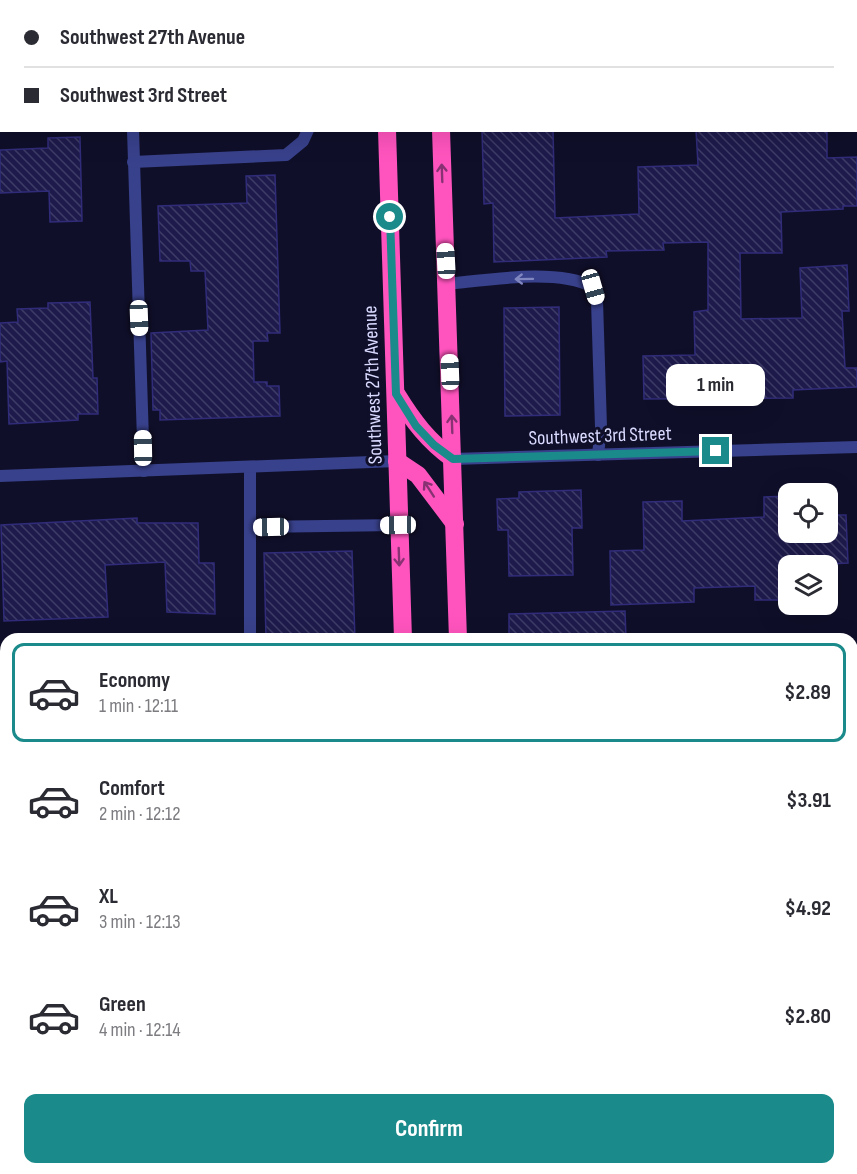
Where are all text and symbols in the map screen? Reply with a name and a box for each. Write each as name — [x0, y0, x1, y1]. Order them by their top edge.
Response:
text: Southwest 27th Avenue — [60, 24, 245, 51]
text: Southwest 3rd Street — [60, 82, 227, 109]
one-way arrow — [437, 164, 448, 184]
route start — [376, 203, 403, 230]
car — [436, 243, 456, 279]
car — [579, 267, 607, 307]
one-way arrow — [515, 273, 535, 285]
car — [129, 300, 149, 336]
street label: Southwest 27th Avenue — [358, 305, 388, 465]
car — [440, 354, 460, 390]
callout: 1 min — [666, 364, 766, 406]
text: 1 min — [697, 373, 734, 397]
one-way arrow — [446, 414, 457, 434]
street label: Southwest 3rd Street — [528, 422, 672, 450]
car — [134, 430, 152, 466]
route end — [702, 437, 729, 464]
one-way arrow — [423, 481, 435, 498]
map controls — [778, 483, 838, 615]
button: locate — [778, 483, 838, 543]
car — [380, 516, 416, 534]
car — [253, 518, 289, 536]
one-way arrow — [394, 547, 405, 567]
button: layers — [778, 555, 838, 615]
icon: car — [27, 666, 81, 720]
text: Economy — [99, 667, 170, 694]
text: $2.89 — [784, 679, 831, 706]
text: 1 min · 12:11 — [99, 694, 178, 718]
icon: car — [27, 774, 81, 828]
text: Comfort — [99, 775, 165, 802]
text: $3.91 — [786, 787, 831, 814]
text: 2 min · 12:12 — [99, 802, 181, 826]
icon: car — [27, 882, 81, 936]
text: XL — [99, 883, 118, 910]
text: $4.92 — [785, 895, 831, 922]
text: 3 min · 12:13 — [99, 910, 181, 934]
icon: car — [27, 990, 81, 1044]
text: Green — [99, 991, 146, 1018]
text: $2.80 — [784, 1003, 831, 1030]
text: 4 min · 12:14 — [99, 1018, 181, 1042]
button: Confirm — [24, 1094, 834, 1163]

